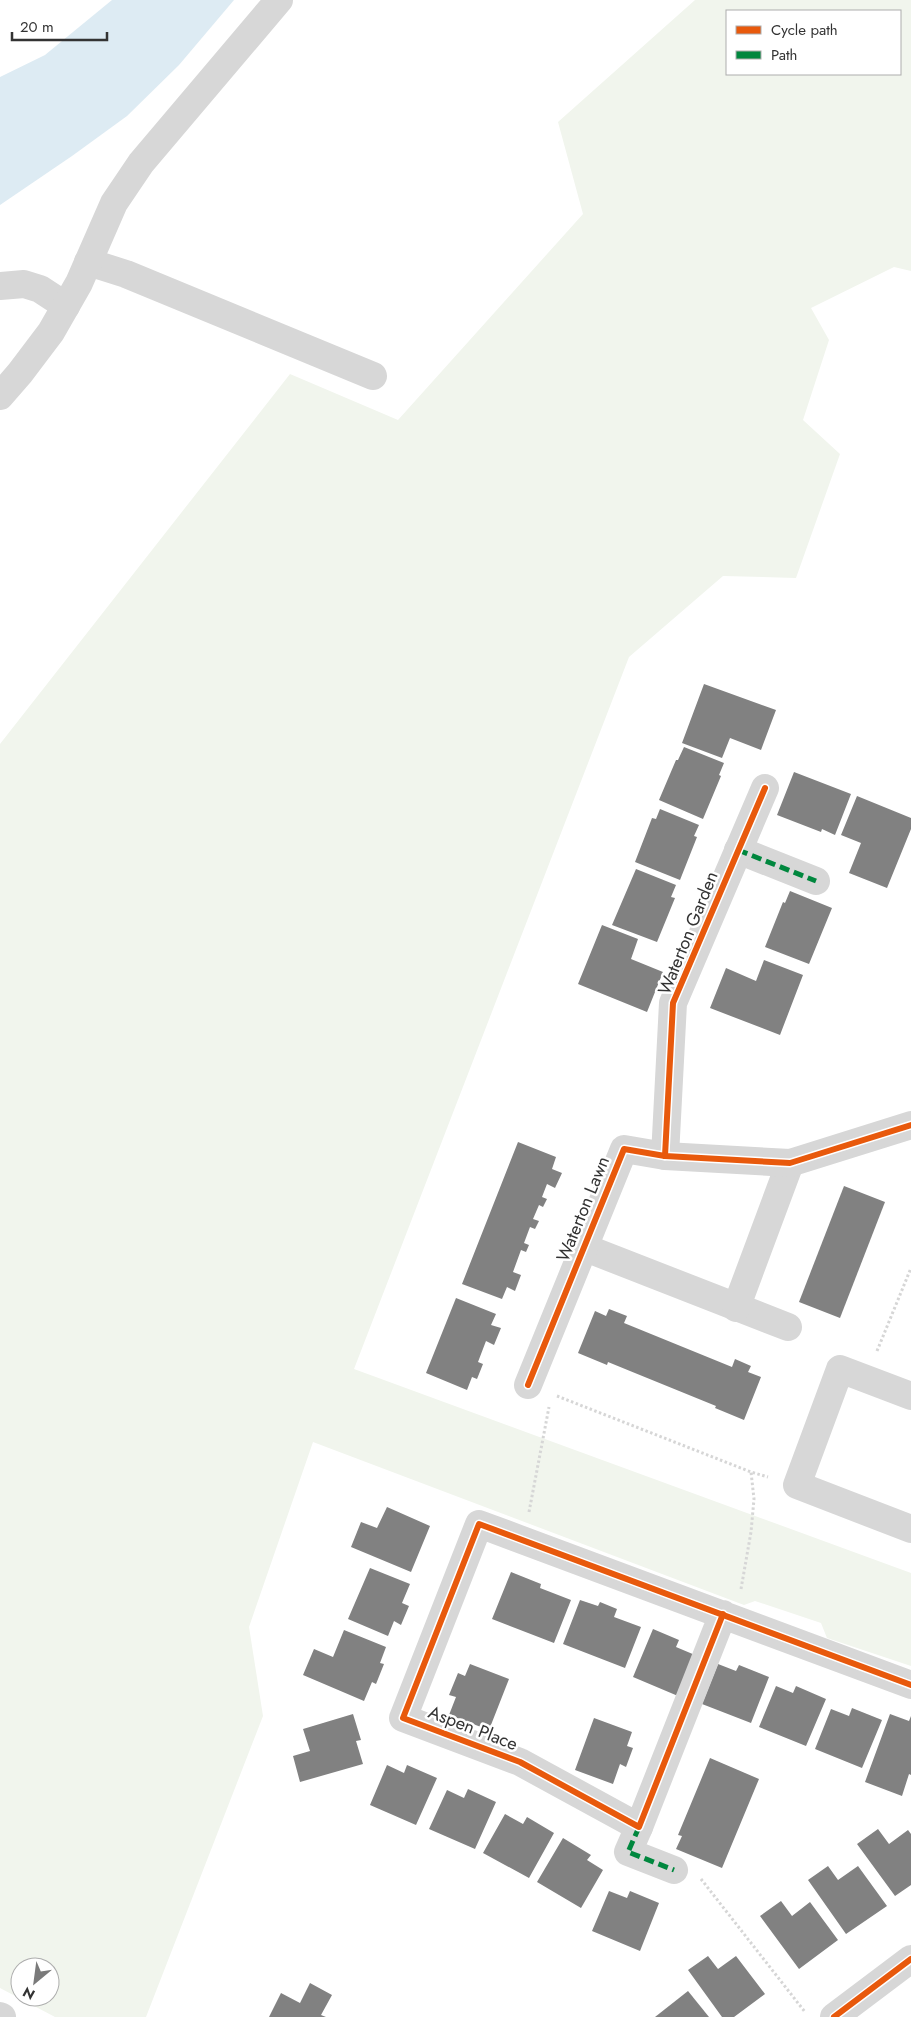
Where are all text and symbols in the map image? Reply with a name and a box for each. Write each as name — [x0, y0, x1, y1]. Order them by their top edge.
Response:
scale bar — [12, 10, 108, 42]
legend — [726, 10, 901, 75]
text: 20 m — [20, 16, 54, 38]
text: Cycle path — [771, 19, 838, 41]
text: Path — [771, 44, 797, 66]
street label: Waterton Garden — [651, 867, 725, 999]
street label: Waterton Lawn — [550, 1152, 616, 1266]
street label: Aspen Place — [424, 1699, 522, 1757]
north arrow — [10, 1957, 60, 2007]
text: N — [19, 1982, 38, 2005]

